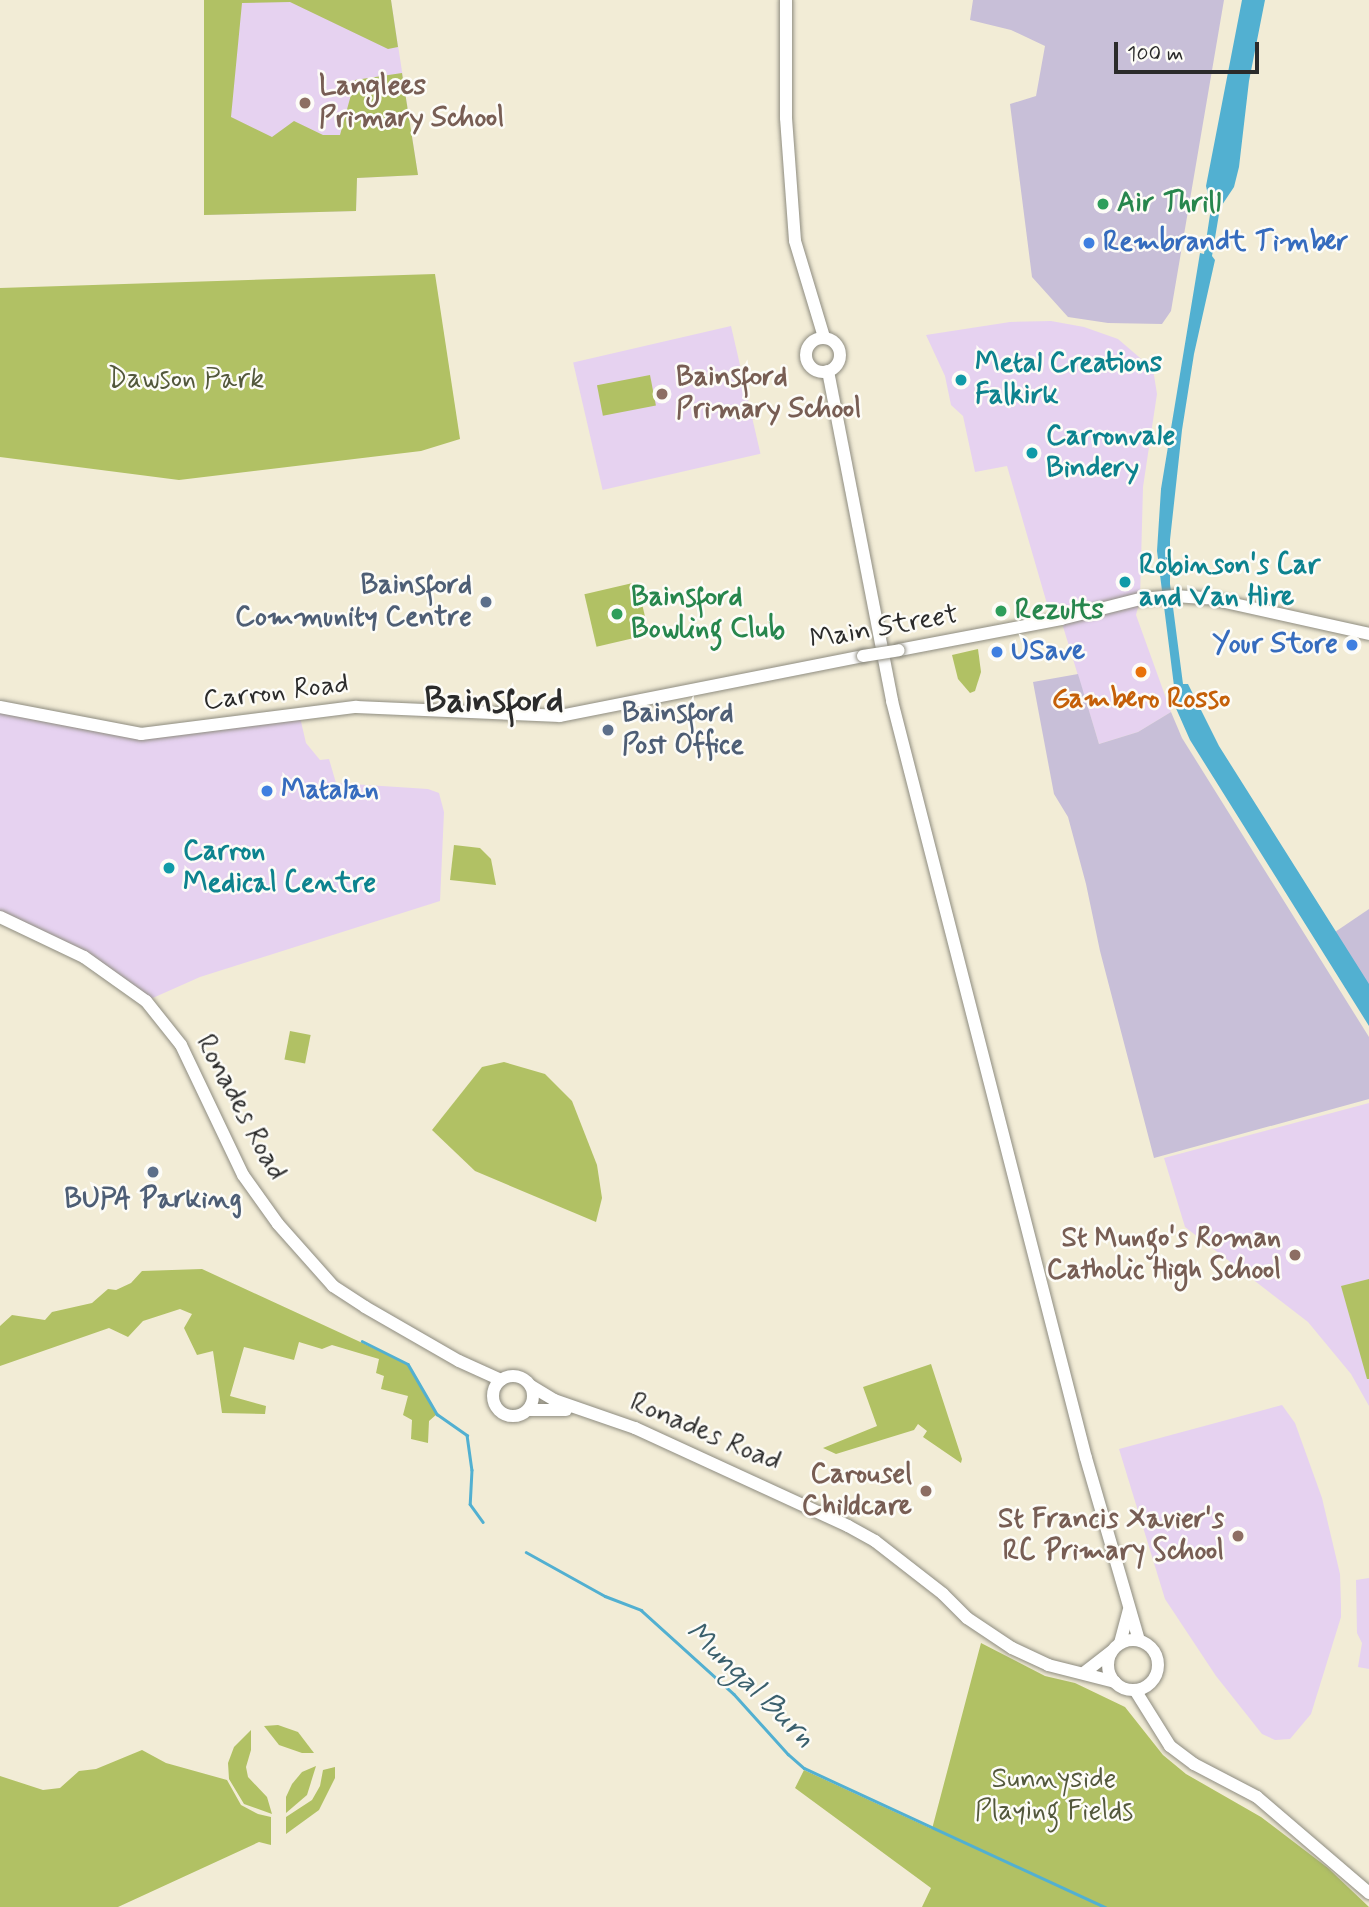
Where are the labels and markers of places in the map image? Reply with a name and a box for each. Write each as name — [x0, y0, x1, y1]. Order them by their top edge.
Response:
place label: Langlees Primary School — [319, 70, 504, 136]
marker: Langlees Primary School — [297, 95, 313, 111]
place label: Air Thrill — [1117, 187, 1224, 221]
marker: Air Thrill — [1095, 196, 1111, 212]
place label: Rembrandt Timber — [1103, 226, 1339, 260]
marker: Rembrandt Timber — [1081, 235, 1097, 251]
place label: Metal Creations Falkirk — [975, 347, 1162, 413]
place label: Bainsford Primary School — [676, 361, 861, 427]
marker: Metal Creations Falkirk — [953, 372, 969, 388]
marker: Bainsford Primary School — [654, 386, 670, 402]
place label: Carronvale Bindery — [1046, 420, 1175, 486]
marker: Carronvale Bindery — [1024, 445, 1040, 461]
place label: Robinson's Car and Van Hire — [1139, 549, 1322, 615]
place label: Bainsford Community Centre — [235, 569, 472, 635]
marker: Robinson's Car and Van Hire — [1117, 574, 1133, 590]
place label: Bainsford Bowling Club — [631, 581, 785, 647]
marker: Bainsford Community Centre — [478, 594, 494, 610]
place label: Rezults — [1015, 594, 1104, 628]
marker: Rezults — [993, 603, 1009, 619]
marker: Bainsford Bowling Club — [609, 606, 625, 622]
place label: Your Store — [1217, 628, 1338, 662]
place label: USave — [1011, 635, 1085, 669]
marker: Your Store — [1344, 637, 1360, 653]
marker: USave — [989, 644, 1005, 660]
marker: Gambero Rosso — [1133, 664, 1149, 680]
place label: Gambero Rosso — [1052, 683, 1230, 717]
place label: Bainsford Post Office — [622, 697, 744, 763]
marker: Bainsford Post Office — [600, 722, 616, 738]
place label: Matalan — [281, 774, 379, 808]
marker: Matalan — [259, 783, 275, 799]
place label: Carron Medical Centre — [183, 835, 371, 901]
marker: Carron Medical Centre — [161, 860, 177, 876]
marker: BUPA Parking — [145, 1164, 161, 1180]
place label: BUPA Parking — [71, 1183, 235, 1217]
place label: St Mungo's Roman Catholic High School — [1045, 1222, 1281, 1288]
marker: St Mungo's Roman Catholic High School — [1287, 1247, 1303, 1263]
place label: Carousel Childcare — [802, 1458, 912, 1524]
marker: Carousel Childcare — [918, 1483, 934, 1499]
place label: St Francis Xavier's RC Primary School — [994, 1503, 1224, 1569]
marker: St Francis Xavier's RC Primary School — [1230, 1528, 1246, 1544]

